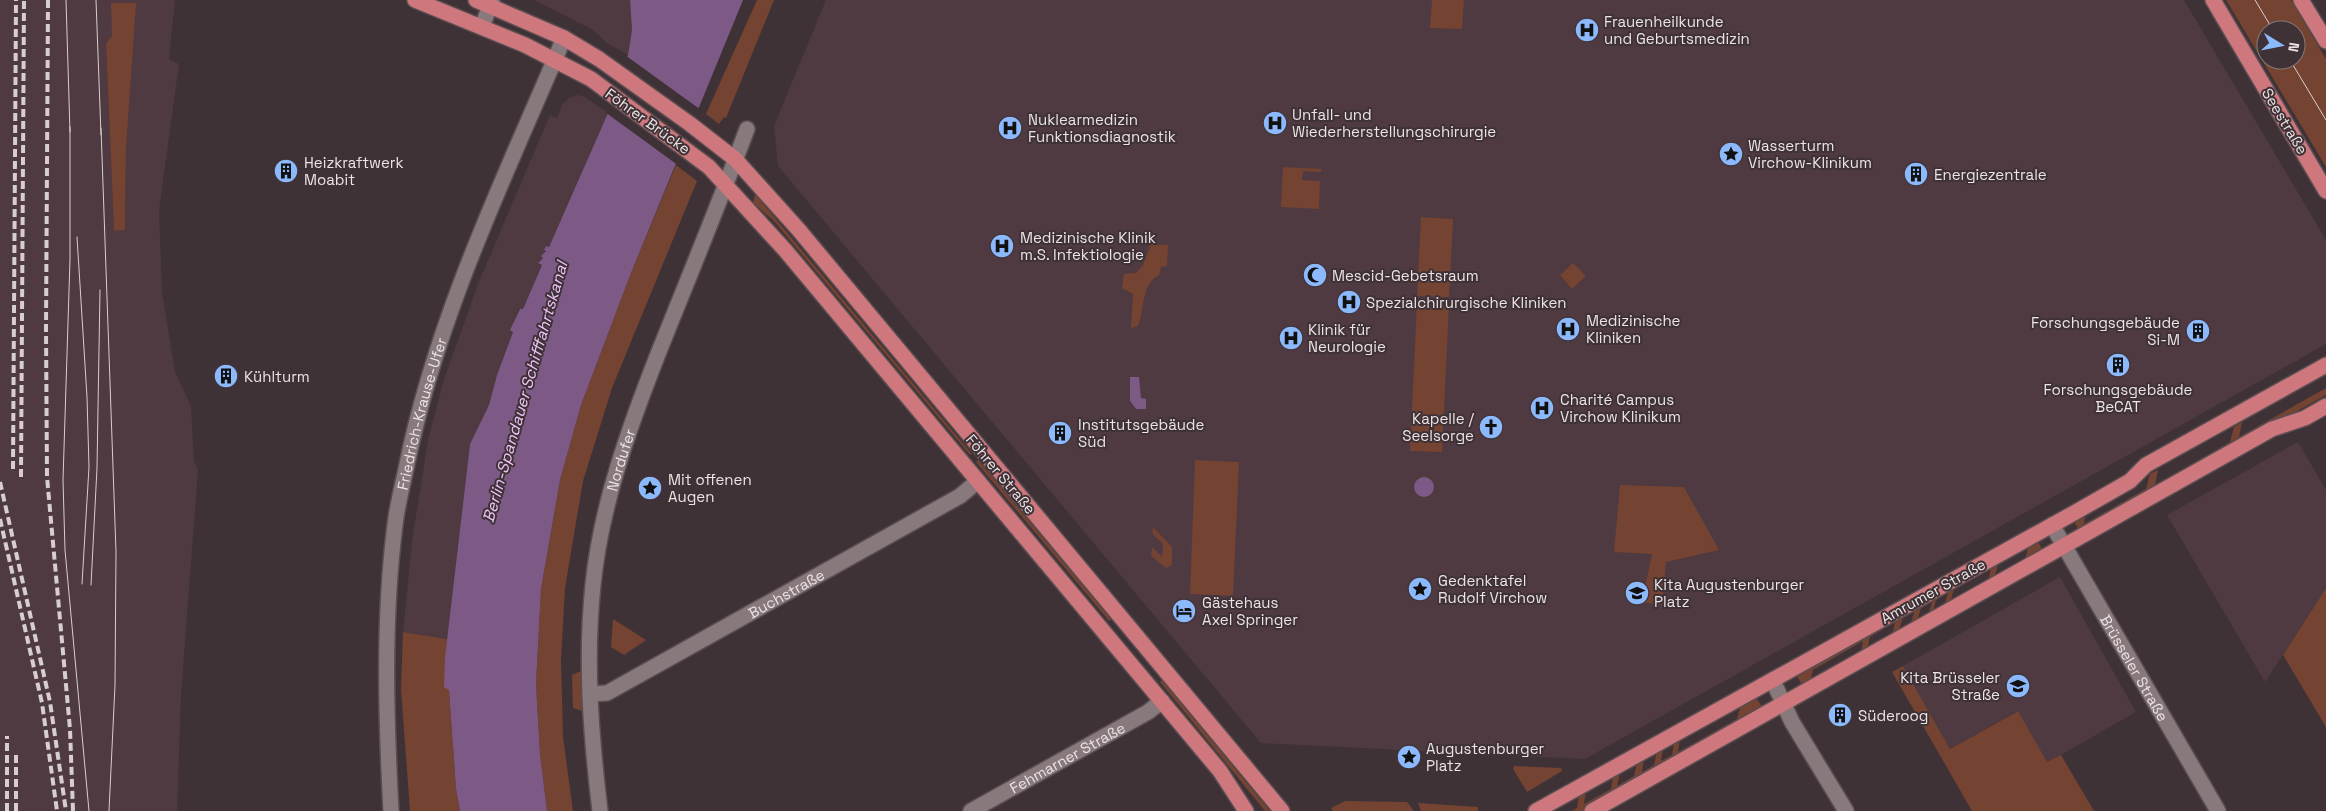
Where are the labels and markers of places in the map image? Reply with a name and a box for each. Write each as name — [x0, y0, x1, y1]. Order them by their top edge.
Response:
place label: Frauenheilkunde und Geburtsmedizin — [1604, 12, 1750, 48]
hospital icon: Frauenheilkunde und Geburtsmedizin — [1574, 17, 1600, 43]
place label: Unfall- und Wiederherstellungschirurgie — [1292, 105, 1496, 141]
place label: Nuklearmedizin Funktionsdiagnostik — [1028, 110, 1176, 146]
hospital icon: Unfall- und Wiederherstellungschirurgie — [1262, 110, 1288, 136]
hospital icon: Nuklearmedizin Funktionsdiagnostik — [997, 115, 1023, 141]
place label: Wasserturm Virchow-Klinikum — [1748, 136, 1872, 172]
place icon: Wasserturm Virchow-Klinikum — [1718, 141, 1744, 167]
place label: Heizkraftwerk Moabit — [304, 153, 404, 189]
building icon: Heizkraftwerk Moabit — [273, 158, 299, 184]
building icon: Energiezentrale — [1903, 161, 1929, 187]
place label: Energiezentrale — [1934, 165, 2047, 184]
place label: Medizinische Klinik m.S. Infektiologie — [1020, 228, 1156, 264]
hospital icon: Medizinische Klinik m.S. Infektiologie — [989, 233, 1015, 259]
mosque icon: Mescid-Gebetsraum — [1302, 262, 1328, 288]
place label: Mescid-Gebetsraum — [1332, 266, 1479, 285]
hospital icon: Spezialchirurgische Kliniken — [1336, 289, 1362, 315]
place label: Spezialchirurgische Kliniken — [1366, 293, 1567, 312]
place label: Medizinische Kliniken — [1586, 311, 1681, 347]
place label: Forschungsgebäude Si-M — [2031, 313, 2180, 349]
hospital icon: Medizinische Kliniken — [1555, 316, 1581, 342]
building icon: Forschungsgebäude Si-M — [2185, 318, 2211, 344]
place label: Klinik für Neurologie — [1308, 320, 1386, 356]
hospital icon: Klinik für Neurologie — [1278, 325, 1304, 351]
building icon: Forschungsgebäude BeCAT — [2105, 352, 2131, 378]
building icon: Kühlturm — [213, 363, 239, 389]
place label: Kühlturm — [244, 367, 310, 386]
place label: Forschungsgebäude BeCAT — [2044, 380, 2193, 416]
place label: Charité Campus Virchow Klinikum — [1560, 390, 1681, 426]
hospital icon: Charité Campus Virchow Klinikum — [1529, 395, 1555, 421]
place label: Kapelle / Seelsorge — [1402, 409, 1474, 445]
church icon: Kapelle / Seelsorge — [1478, 414, 1504, 440]
place label: Institutsgebäude Süd — [1078, 415, 1204, 451]
building icon: Institutsgebäude Süd — [1047, 420, 1073, 446]
place label: Mit offenen Augen — [668, 470, 752, 506]
place icon: Mit offenen Augen — [637, 475, 663, 501]
place label: Gedenktafel Rudolf Virchow — [1438, 571, 1547, 607]
place label: Kita Augustenburger Platz — [1654, 575, 1805, 611]
place icon: Gedenktafel Rudolf Virchow — [1407, 576, 1433, 602]
school or university icon: Kita Augustenburger Platz — [1624, 580, 1650, 606]
place label: Gästehaus Axel Springer — [1202, 593, 1298, 629]
hotel icon: Gästehaus Axel Springer — [1171, 598, 1197, 624]
place label: Kita Brüsseler Straße — [1900, 668, 2000, 704]
school or university icon: Kita Brüsseler Straße — [2005, 673, 2031, 699]
building icon: Süderoog — [1827, 702, 1853, 728]
place label: Süderoog — [1858, 706, 1928, 725]
place label: Augustenburger Platz — [1426, 739, 1545, 775]
place icon: Augustenburger Platz — [1396, 744, 1422, 770]

